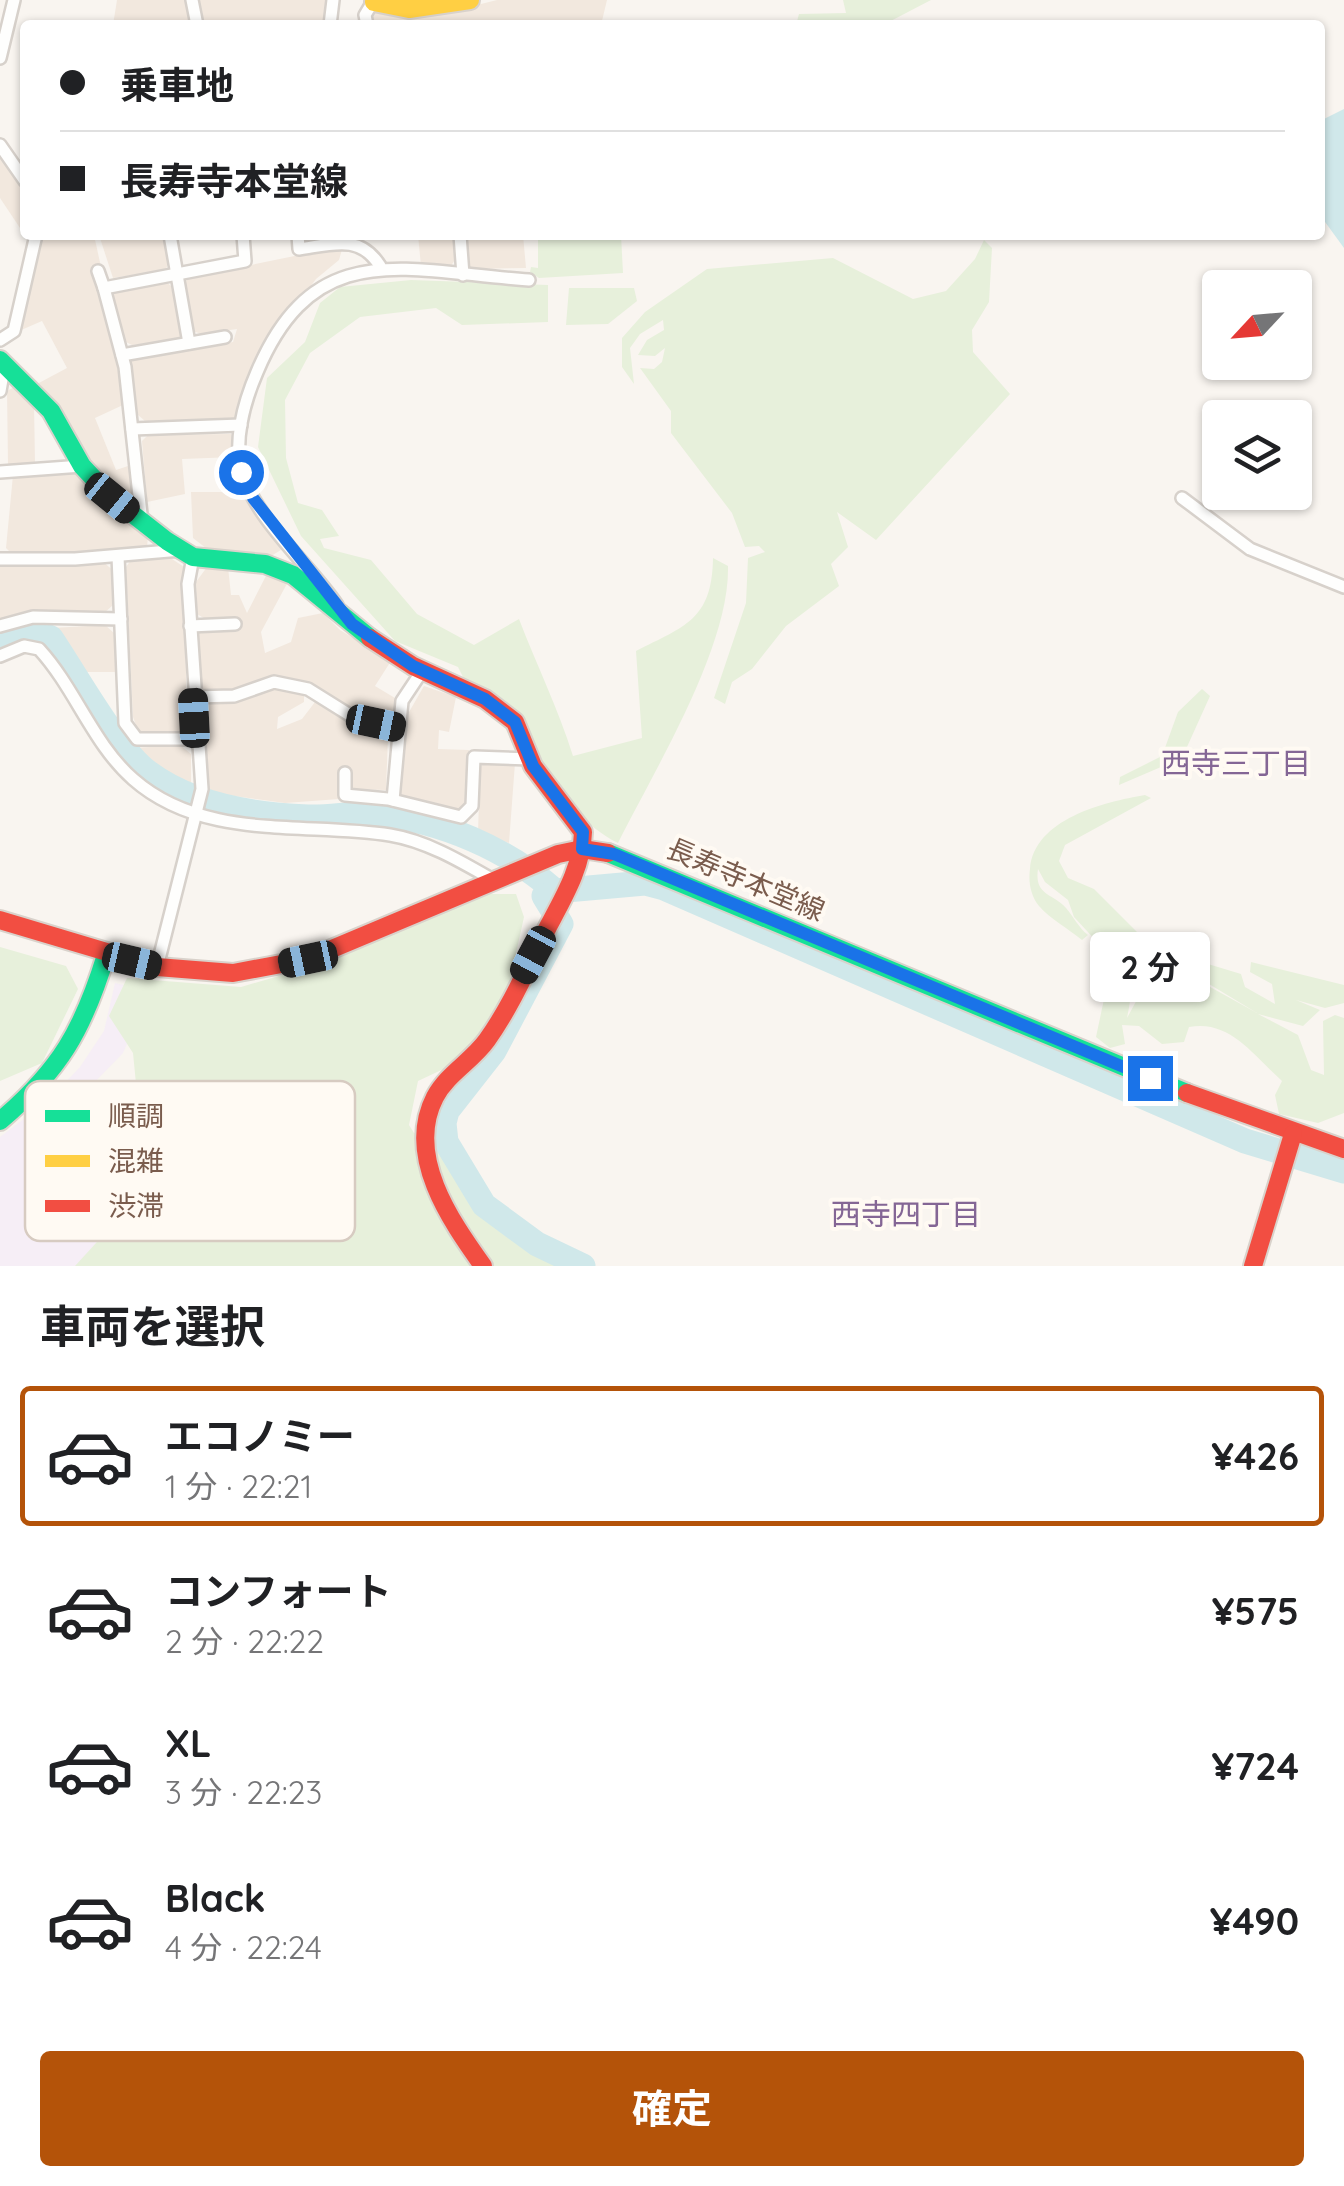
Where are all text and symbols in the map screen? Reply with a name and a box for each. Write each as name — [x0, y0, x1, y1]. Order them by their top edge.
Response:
text: 乗車地 — [120, 61, 234, 109]
text: 長寿寺本堂線 — [120, 157, 348, 205]
north arrow — [1202, 270, 1312, 380]
map controls — [1202, 270, 1312, 510]
button: layers — [1202, 400, 1312, 510]
route start — [219, 450, 264, 495]
car — [79, 467, 145, 529]
car — [177, 687, 211, 749]
car — [344, 702, 408, 744]
district label: 西寺三丁目 — [1161, 744, 1311, 782]
street label: 長寿寺本堂線 — [662, 830, 830, 928]
car — [506, 921, 560, 989]
callout: 2 分 — [1090, 933, 1210, 1003]
car — [276, 938, 340, 980]
car — [99, 940, 165, 982]
text: 2 分 — [1120, 947, 1180, 987]
route end — [1128, 1056, 1173, 1101]
legend — [25, 1081, 355, 1241]
text: 順調 — [108, 1098, 164, 1133]
text: 混雑 — [108, 1143, 164, 1178]
text: 渋滞 — [108, 1188, 164, 1223]
district label: 西寺四丁目 — [831, 1195, 981, 1233]
text: 車両を選択 — [40, 1298, 265, 1354]
icon: car — [45, 1411, 135, 1501]
text: エコノミー — [165, 1412, 355, 1460]
text: ¥426 — [1211, 1432, 1299, 1480]
text: 1 分 · 22:21 — [165, 1466, 312, 1506]
icon: car — [45, 1566, 135, 1656]
text: コンフォート — [165, 1567, 392, 1615]
text: ¥575 — [1212, 1587, 1299, 1635]
text: 2 分 · 22:22 — [165, 1621, 324, 1661]
text: XL — [165, 1719, 211, 1767]
icon: car — [45, 1721, 135, 1811]
text: ¥724 — [1212, 1742, 1299, 1790]
text: 3 分 · 22:23 — [165, 1772, 322, 1812]
text: Black — [165, 1874, 265, 1922]
icon: car — [45, 1876, 135, 1966]
text: ¥490 — [1210, 1897, 1299, 1945]
text: 4 分 · 22:24 — [165, 1927, 322, 1967]
button: 確定 — [40, 2051, 1304, 2166]

